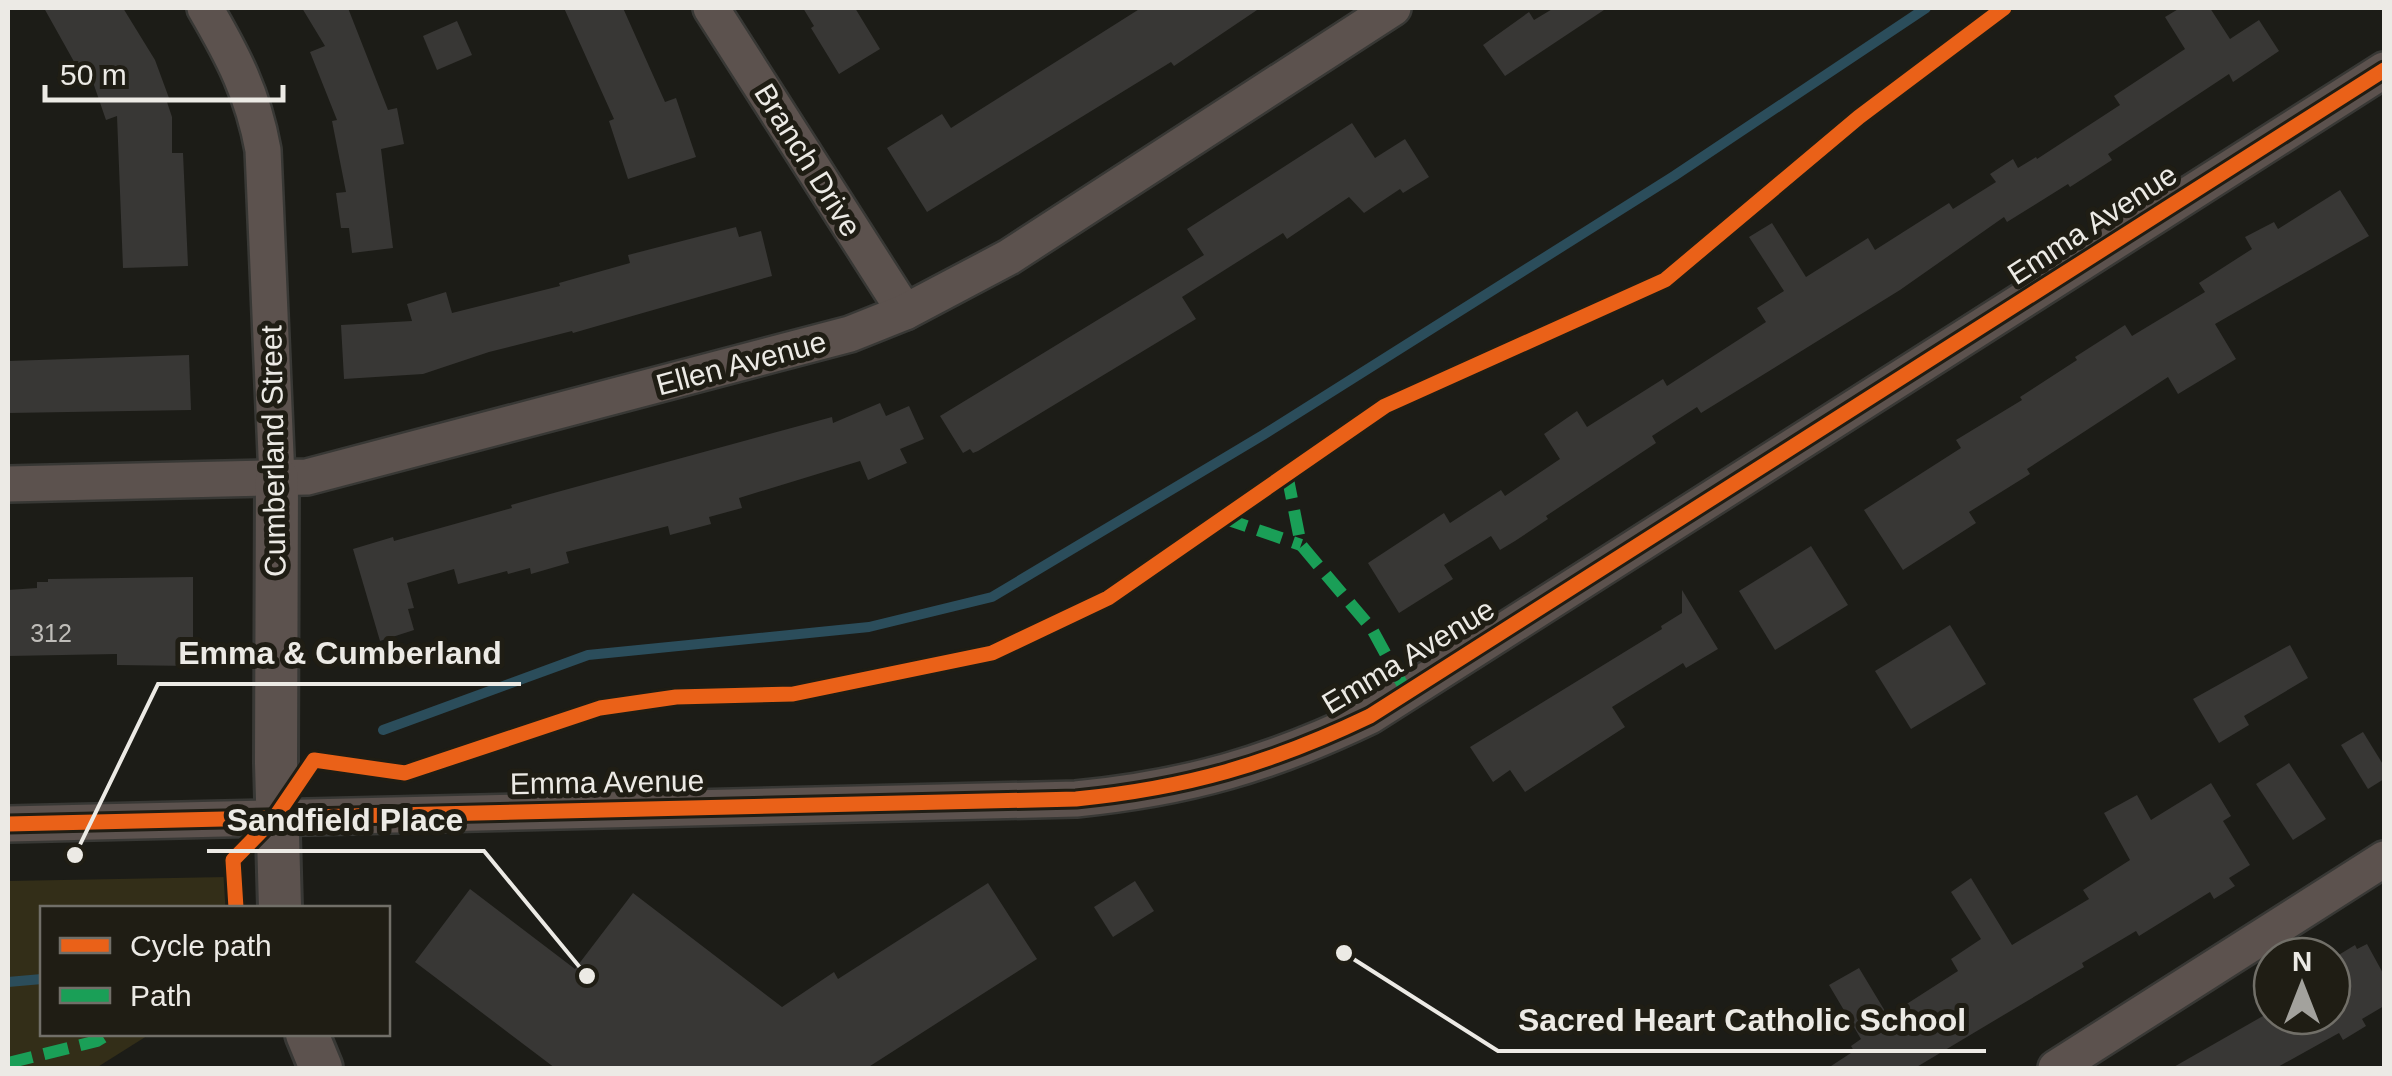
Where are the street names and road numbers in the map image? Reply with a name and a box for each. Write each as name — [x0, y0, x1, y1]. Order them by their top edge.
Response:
street label: Branch Drive — [748, 78, 868, 242]
street label: Emma Avenue — [2001, 157, 2183, 291]
street label: Cumberland Street — [254, 324, 292, 577]
street label: Ellen Avenue — [652, 324, 830, 402]
street label: Emma Avenue — [1316, 592, 1500, 720]
street label: Emma Avenue — [509, 764, 705, 800]

